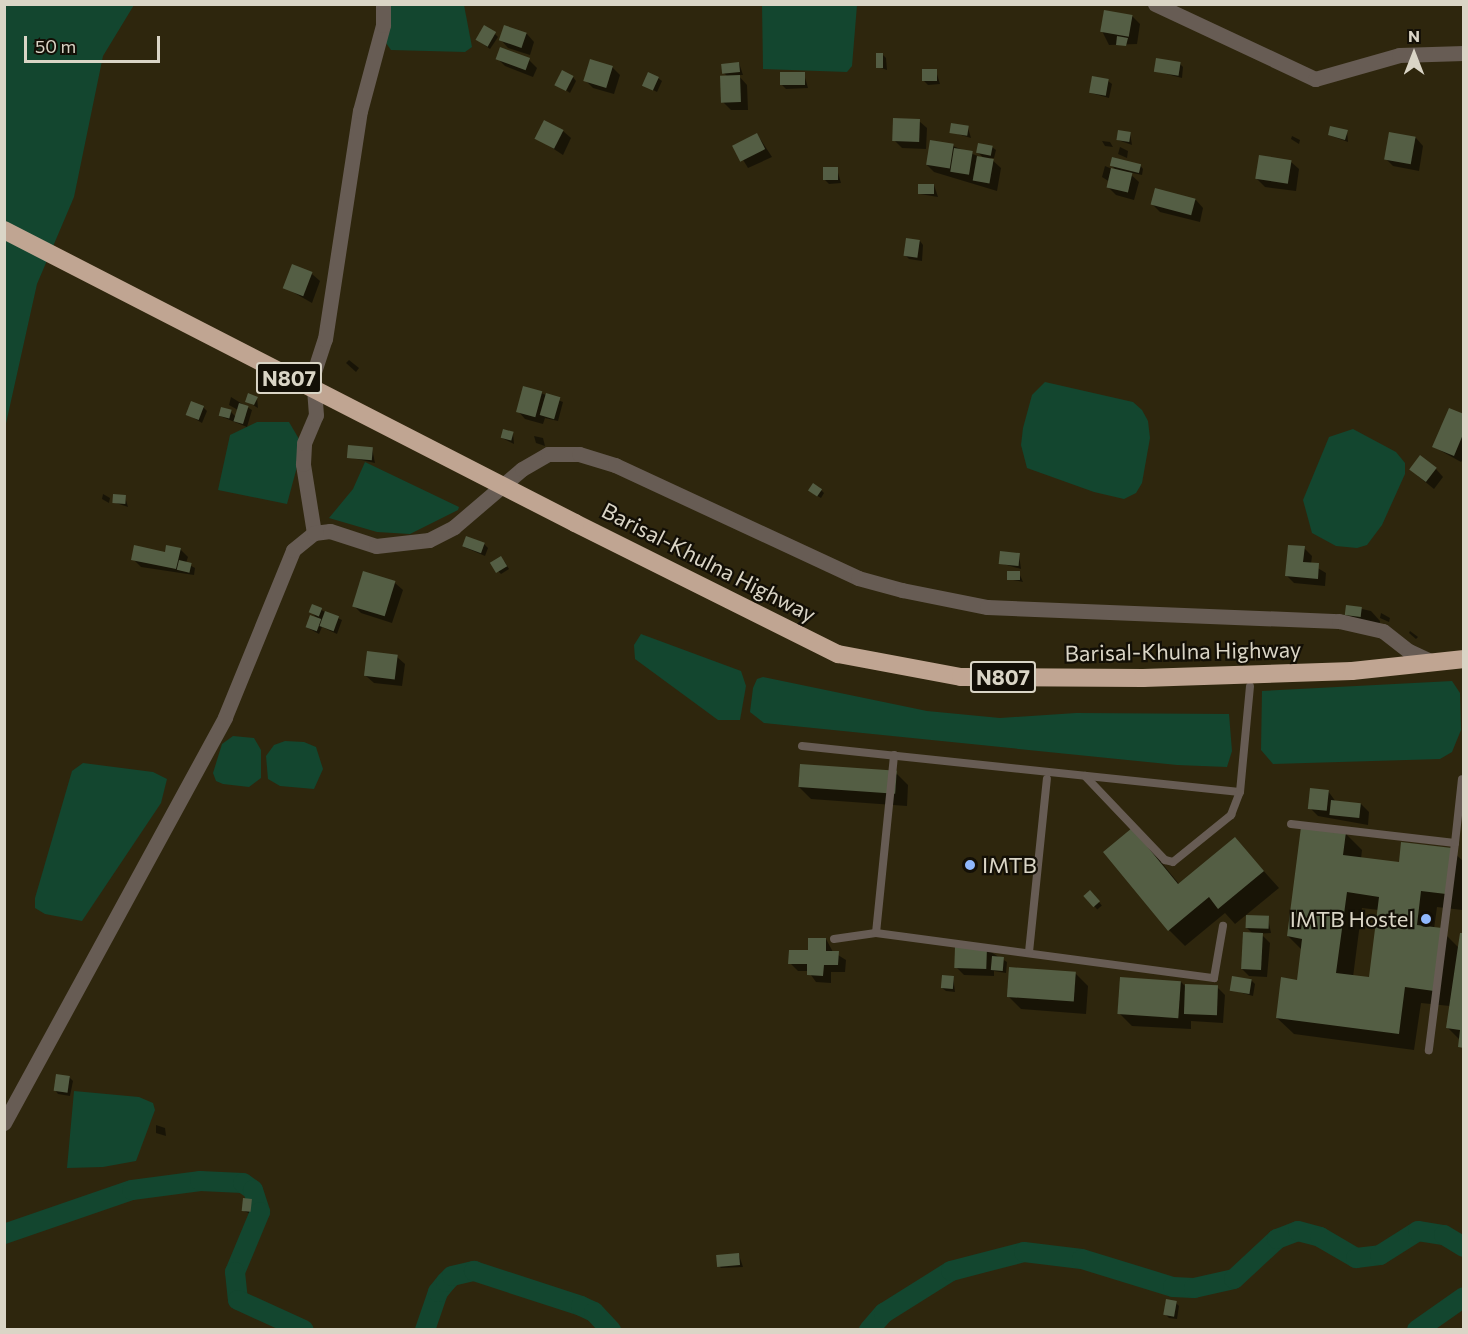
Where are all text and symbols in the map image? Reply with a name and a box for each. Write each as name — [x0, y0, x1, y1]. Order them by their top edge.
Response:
scale bar — [27, 24, 164, 62]
north arrow — [1384, 24, 1444, 84]
text: N — [1408, 26, 1420, 45]
text: 50 m — [35, 35, 76, 57]
road number: N807 — [254, 360, 324, 396]
street label: Barisal-Khulna Highway — [598, 497, 820, 627]
street label: Barisal-Khulna Highway — [1065, 636, 1301, 666]
road number: N807 — [968, 659, 1038, 695]
place label: IMTB — [982, 852, 1037, 878]
marker: IMTB — [963, 858, 977, 872]
place label: IMTB Hostel — [1290, 906, 1414, 932]
marker: IMTB Hostel — [1419, 912, 1433, 926]

